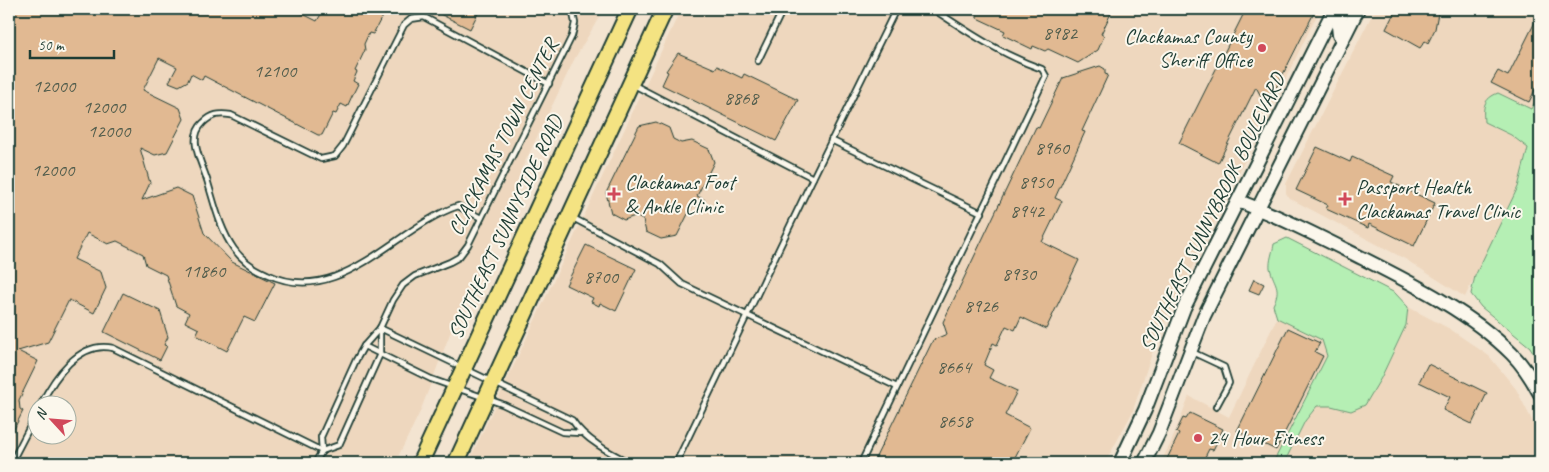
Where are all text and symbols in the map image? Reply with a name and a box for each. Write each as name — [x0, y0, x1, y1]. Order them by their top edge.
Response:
house number: 8982 — [1043, 21, 1079, 45]
place label: Clackamas County Sheriff Office — [1125, 23, 1254, 73]
scale bar — [30, 28, 114, 60]
street label: CLACKAMAS TOWN CENTER — [442, 32, 565, 239]
text: 50 m — [38, 36, 65, 55]
marker: Clackamas County Sheriff Office — [1256, 42, 1268, 54]
house number: 12100 — [254, 59, 298, 83]
street label: SOUTHEAST SUNNYBROOK BOULEVARD — [1133, 67, 1292, 355]
house number: 12000 — [33, 74, 77, 98]
house number: 8868 — [724, 86, 761, 110]
house number: 12000 — [83, 95, 127, 119]
street label: SOUTHEAST SUNNYSIDE ROAD — [442, 109, 569, 343]
house number: 12000 — [88, 119, 132, 143]
house number: 8960 — [1035, 136, 1071, 160]
house number: 12000 — [32, 158, 76, 182]
place label: Clackamas Foot & Ankle Clinic — [625, 169, 738, 219]
house number: 8950 — [1019, 170, 1055, 194]
place label: Passport Health Clackamas Travel Clinic — [1356, 174, 1522, 224]
marker: Clackamas Foot & Ankle Clinic — [607, 187, 621, 201]
marker: Passport Health Clackamas Travel Clinic — [1338, 192, 1352, 206]
house number: 8942 — [1010, 199, 1046, 223]
house number: 11860 — [183, 259, 227, 283]
house number: 8930 — [1002, 262, 1038, 286]
house number: 8700 — [584, 265, 620, 289]
house number: 8926 — [964, 294, 1000, 318]
house number: 8664 — [937, 355, 974, 379]
north arrow — [28, 394, 78, 444]
text: N — [31, 405, 51, 422]
house number: 8658 — [938, 409, 975, 433]
place label: 24 Hour Fitness — [1208, 425, 1325, 451]
marker: 24 Hour Fitness — [1192, 432, 1204, 444]

